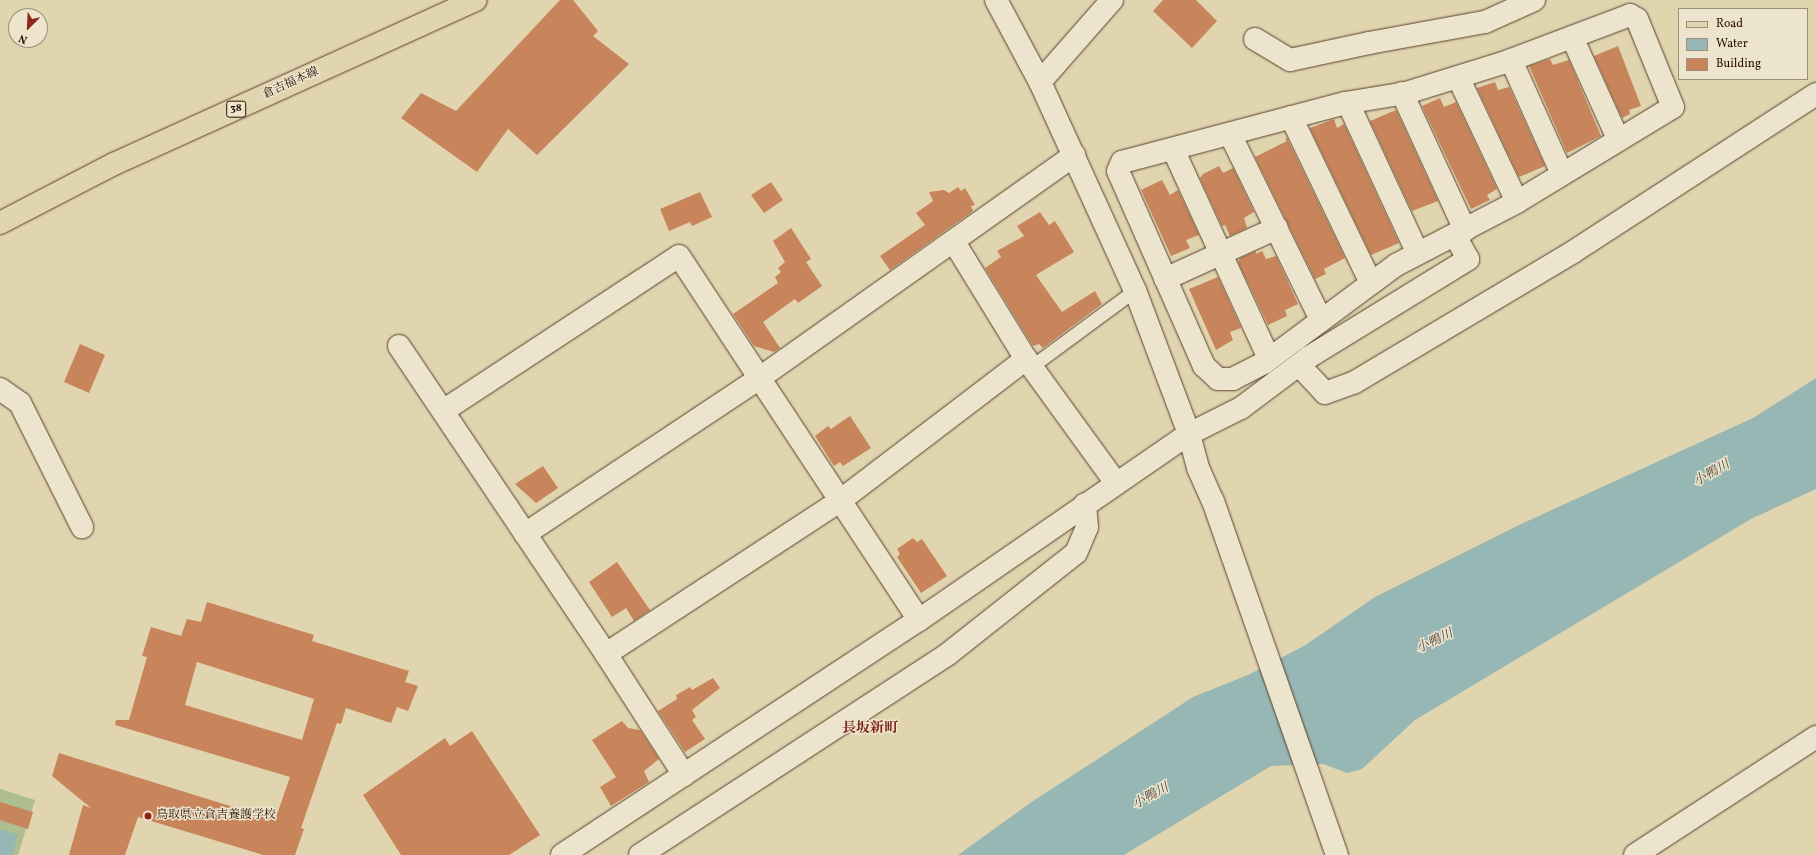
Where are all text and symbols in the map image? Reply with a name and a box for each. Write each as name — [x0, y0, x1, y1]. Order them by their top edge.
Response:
north arrow — [8, 8, 48, 48]
legend — [1678, 8, 1808, 80]
text: Road — [1716, 16, 1743, 32]
text: N — [17, 30, 30, 47]
text: Water — [1716, 36, 1748, 52]
text: Building — [1716, 56, 1761, 72]
street label: 倉吉福本線 — [261, 65, 321, 103]
road number: 38 — [226, 100, 246, 118]
water label: 小鴨川 — [1691, 457, 1733, 491]
water label: 小鴨川 — [1414, 626, 1456, 658]
district label: 長坂新町 — [842, 721, 898, 737]
water label: 小鴨川 — [1130, 781, 1172, 813]
place label: 鳥取県立倉吉養護学校 — [156, 809, 276, 823]
marker: 鳥取県立倉吉養護学校 — [143, 811, 153, 821]

